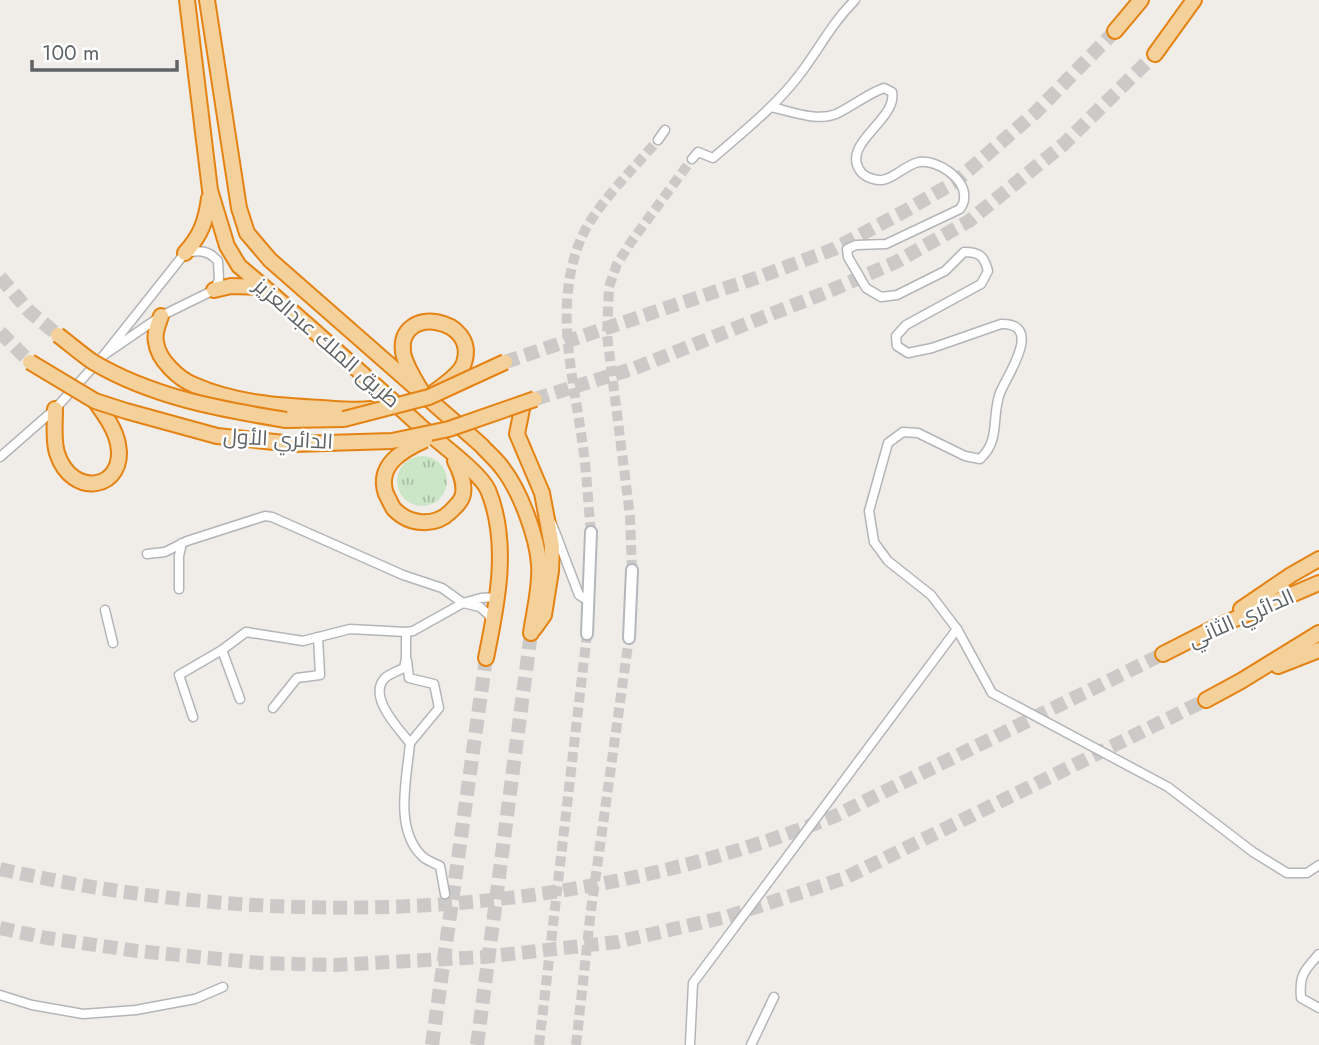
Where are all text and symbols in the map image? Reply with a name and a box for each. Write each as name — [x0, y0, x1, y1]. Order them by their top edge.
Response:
scale bar — [32, 28, 177, 72]
text: 100 m — [42, 38, 99, 68]
street label: طريق الملك عبدالعزيز — [247, 271, 406, 415]
street label: الدائري الأول — [222, 421, 334, 458]
street label: الدائري الثاني — [1183, 581, 1299, 656]

